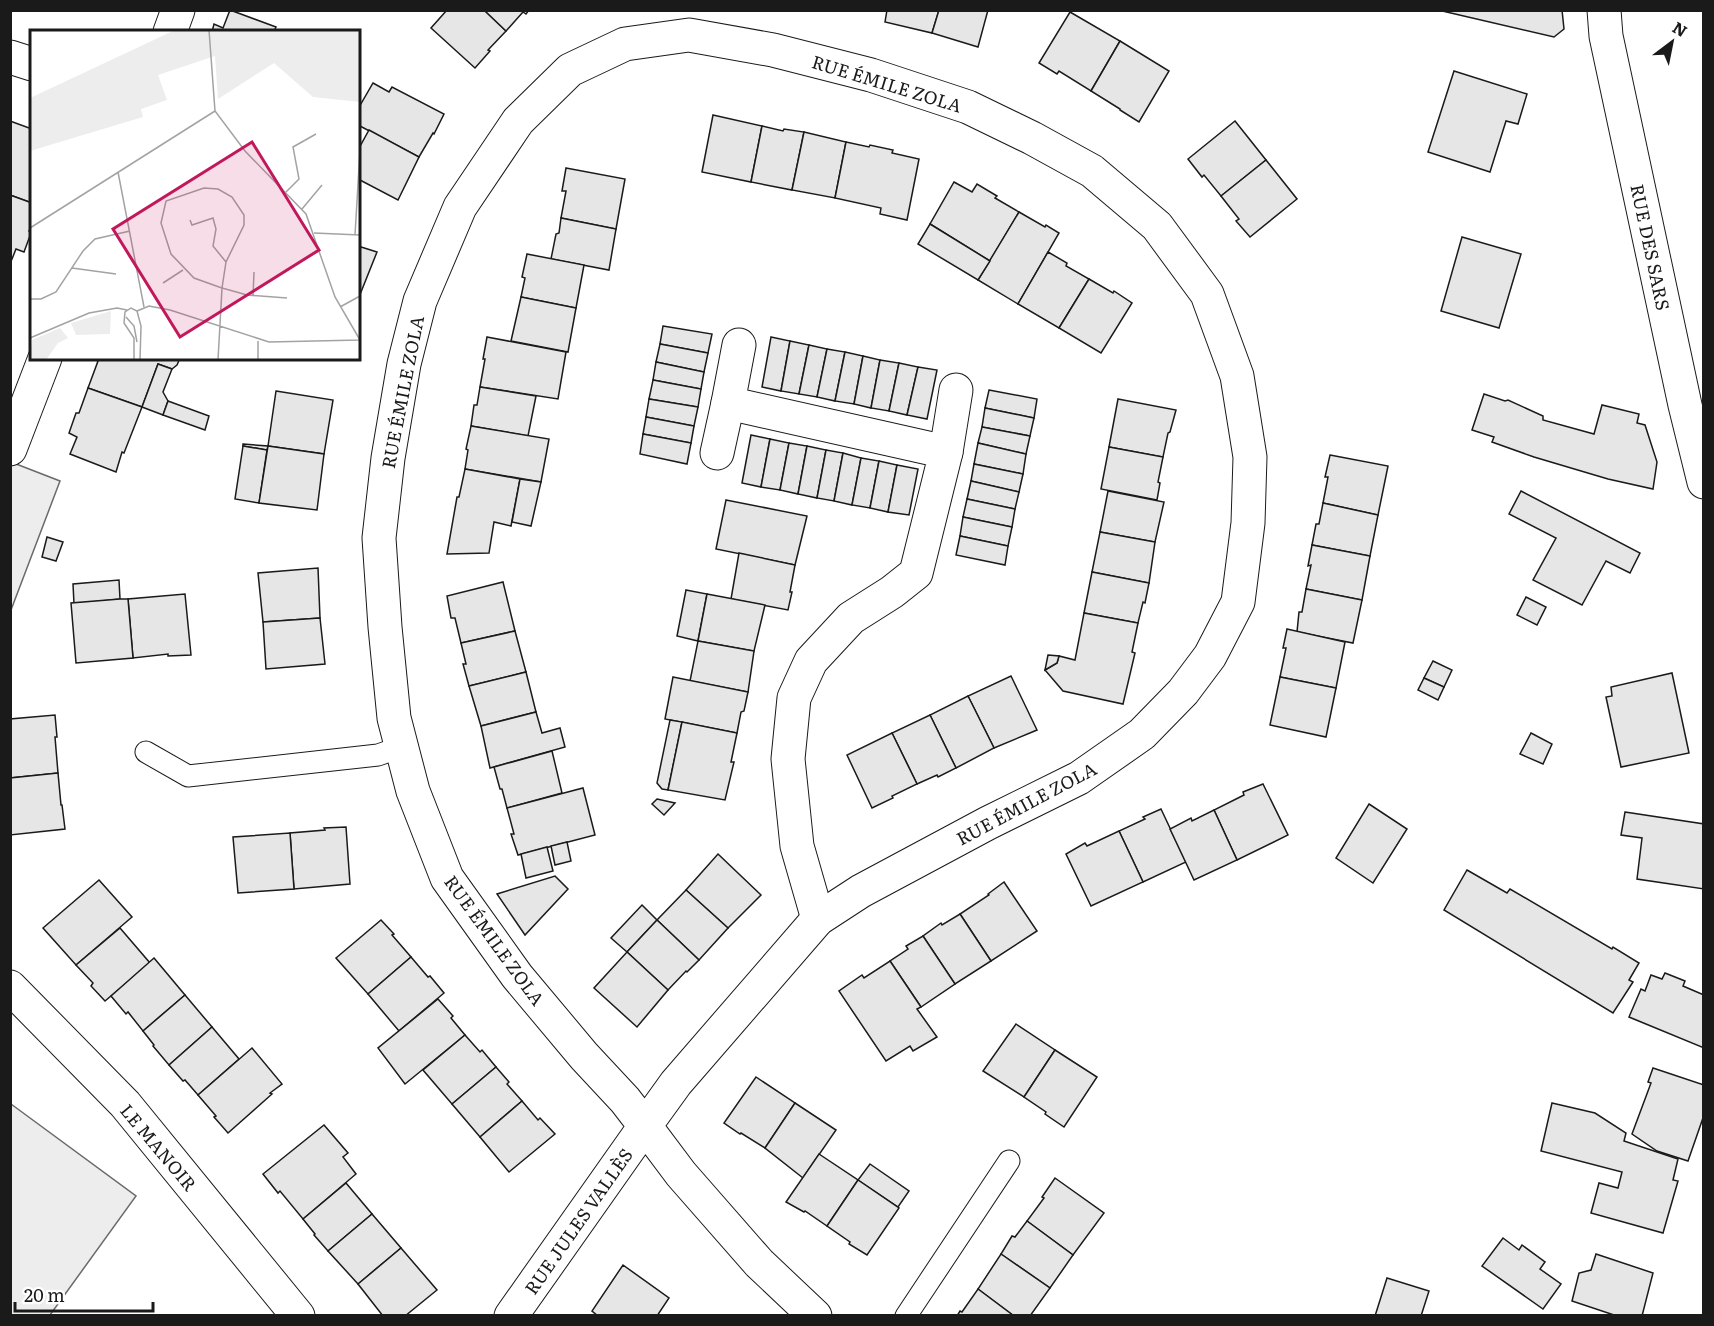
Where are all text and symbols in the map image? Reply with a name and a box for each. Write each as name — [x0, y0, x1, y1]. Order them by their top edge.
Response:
north arrow — [1642, 12, 1702, 72]
text: N — [1668, 15, 1693, 42]
inset map — [30, 30, 360, 360]
street label: RUE ÉMILE ZOLA — [809, 47, 965, 119]
street label: RUE DES SARS — [1624, 181, 1678, 313]
street label: RUE ÉMILE ZOLA — [374, 313, 430, 471]
street label: RUE ÉMILE ZOLA — [951, 755, 1101, 851]
street label: RUE ÉMILE ZOLA — [438, 869, 552, 1011]
street label: LE MANOIR — [114, 1097, 204, 1197]
street label: RUE JULES VALLÈS — [517, 1142, 639, 1300]
scale bar — [15, 1275, 153, 1313]
text: 20 m — [24, 1281, 65, 1308]

